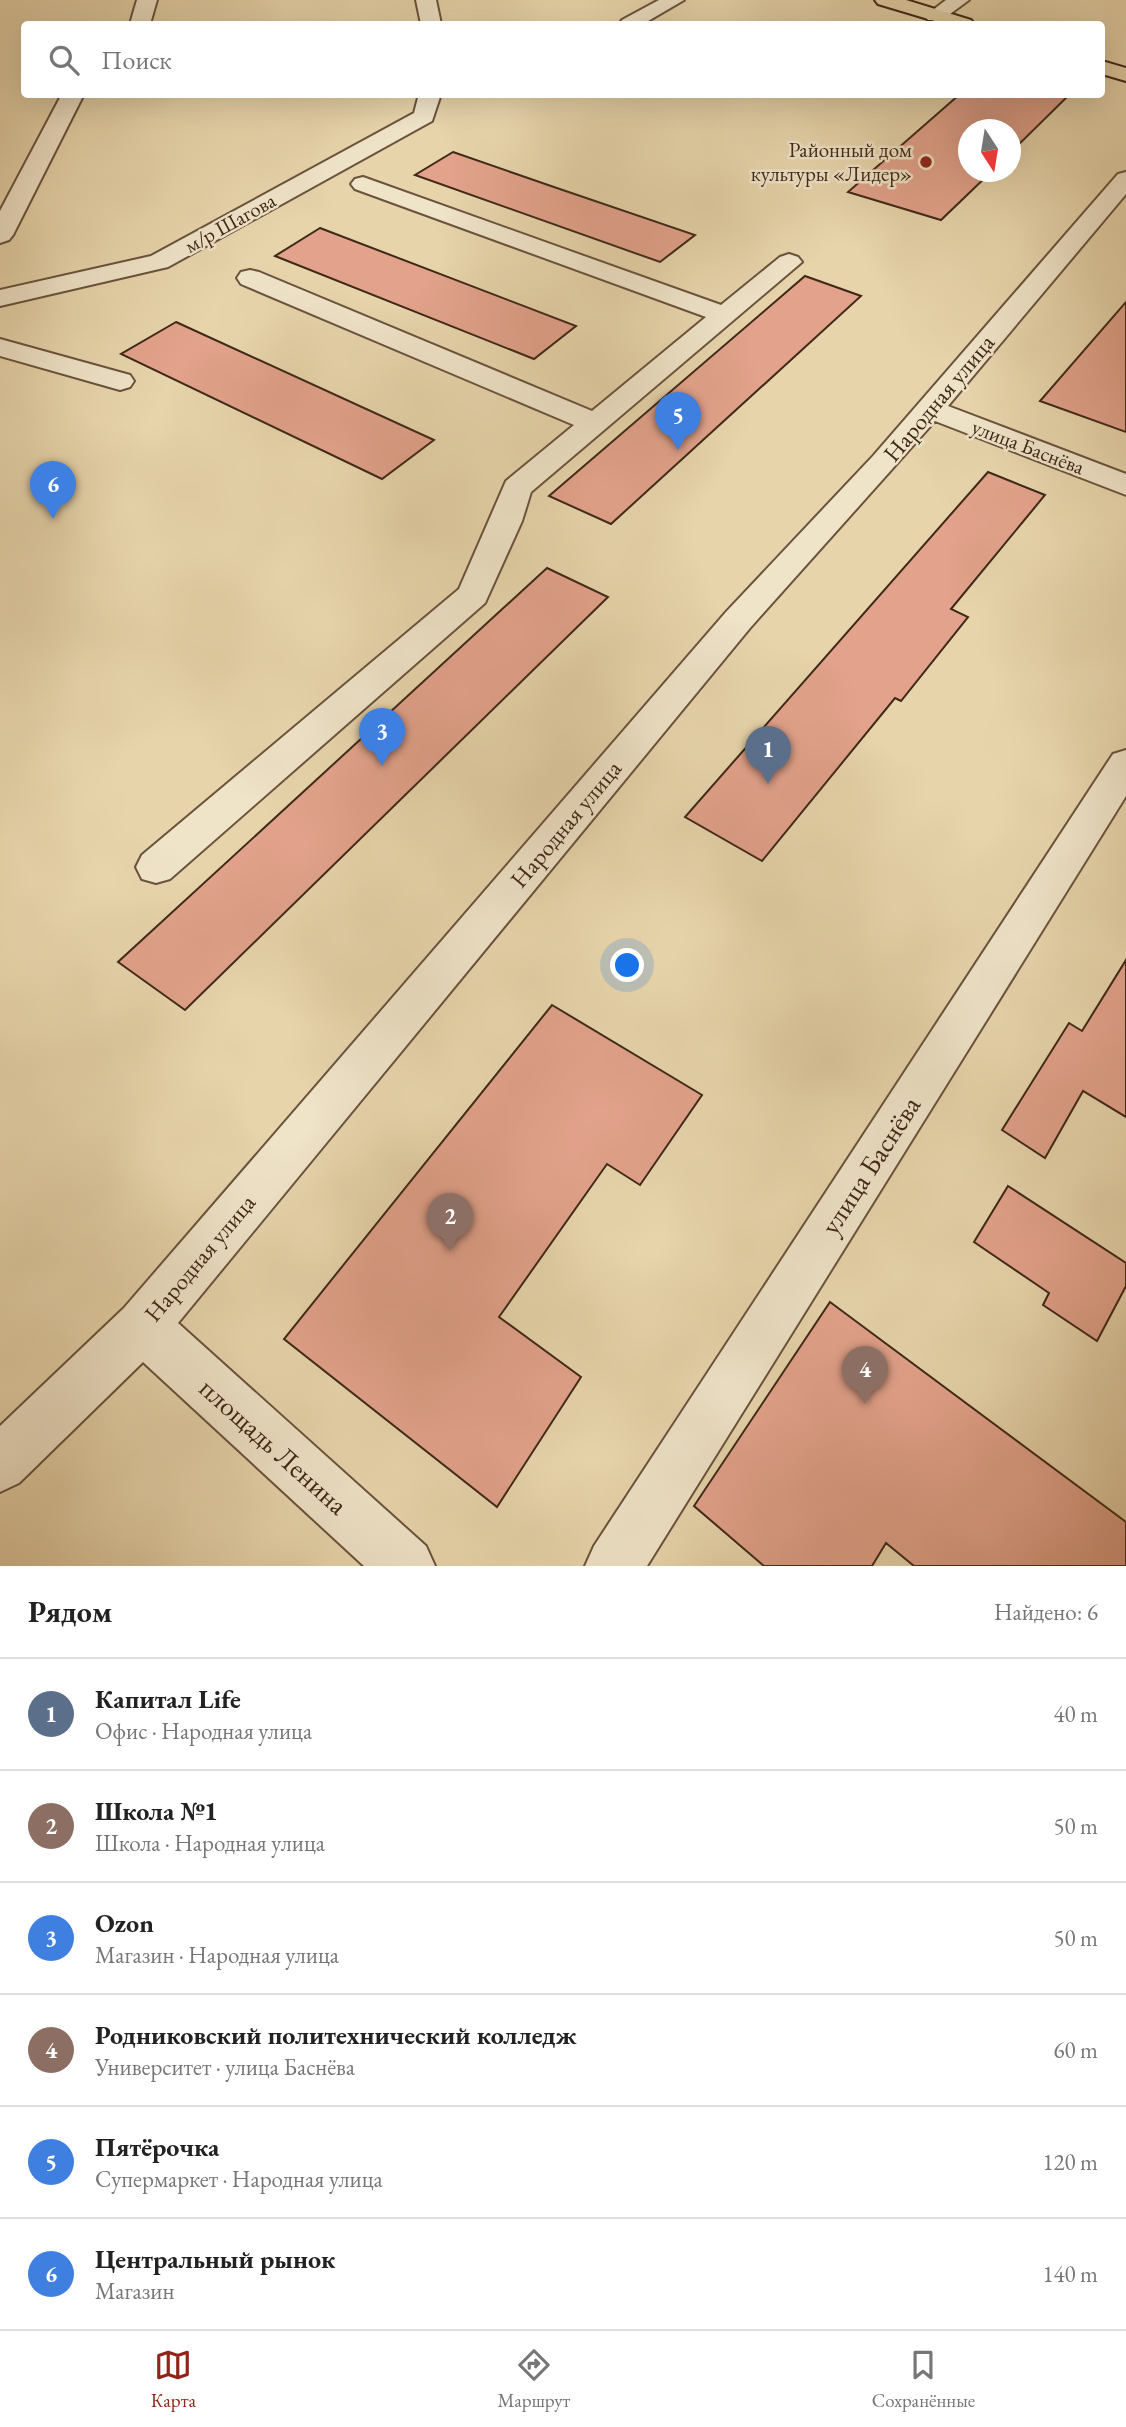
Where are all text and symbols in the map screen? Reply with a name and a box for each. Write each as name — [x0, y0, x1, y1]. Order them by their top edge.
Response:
search box — [21, 21, 1105, 98]
icon: search — [45, 41, 83, 79]
text: Поиск — [101, 43, 172, 77]
north arrow — [958, 119, 1021, 182]
place label: Районный дом культуры «Лидер» — [751, 136, 912, 187]
marker: Районный дом культуры «Лидер» — [918, 154, 934, 170]
street label: м/р Шагова — [179, 186, 281, 259]
street label: Народная улица — [876, 327, 1001, 468]
pin: 5 — [655, 392, 701, 450]
street label: улица Баснёва — [968, 413, 1089, 481]
pin: 6 — [30, 461, 76, 519]
pin: 3 — [359, 708, 405, 766]
pin: 1 — [745, 726, 791, 784]
street label: Народная улица — [503, 753, 628, 894]
your location — [610, 948, 644, 982]
street label: улица Баснёва — [812, 1088, 929, 1241]
street label: Народная улица — [137, 1187, 262, 1328]
pin: 2 — [427, 1193, 473, 1251]
pin: 4 — [842, 1346, 888, 1404]
street label: площадь Ленина — [192, 1370, 356, 1523]
text: Рядом — [28, 1592, 112, 1631]
text: Найдено: 6 — [994, 1597, 1098, 1627]
text: Капитал Life — [95, 1682, 241, 1716]
text: 1 — [45, 1699, 57, 1729]
text: 40 m — [1053, 1699, 1098, 1729]
text: Офис · Народная улица — [95, 1716, 312, 1746]
text: Школа №1 — [95, 1794, 218, 1828]
text: 2 — [45, 1811, 57, 1841]
text: 50 m — [1053, 1811, 1098, 1841]
text: Школа · Народная улица — [95, 1828, 325, 1858]
text: Ozon — [95, 1906, 154, 1940]
text: 3 — [45, 1923, 57, 1953]
text: 50 m — [1053, 1923, 1098, 1953]
text: Магазин · Народная улица — [95, 1940, 339, 1970]
text: Родниковский политехнический колледж — [95, 2018, 577, 2052]
text: 4 — [45, 2035, 57, 2065]
text: 60 m — [1053, 2035, 1098, 2065]
text: Университет · улица Баснёва — [95, 2052, 355, 2082]
text: Пятёрочка — [95, 2130, 219, 2164]
text: 5 — [45, 2147, 57, 2177]
text: 120 m — [1042, 2147, 1098, 2177]
text: Супермаркет · Народная улица — [95, 2164, 383, 2194]
text: Центральный рынок — [95, 2242, 335, 2276]
text: 6 — [45, 2259, 57, 2289]
text: 140 m — [1042, 2259, 1098, 2289]
text: Магазин — [95, 2276, 174, 2306]
tab: Карта — [151, 2346, 196, 2413]
tab: Маршрут — [497, 2346, 570, 2413]
tab: Сохранённые — [872, 2346, 975, 2413]

